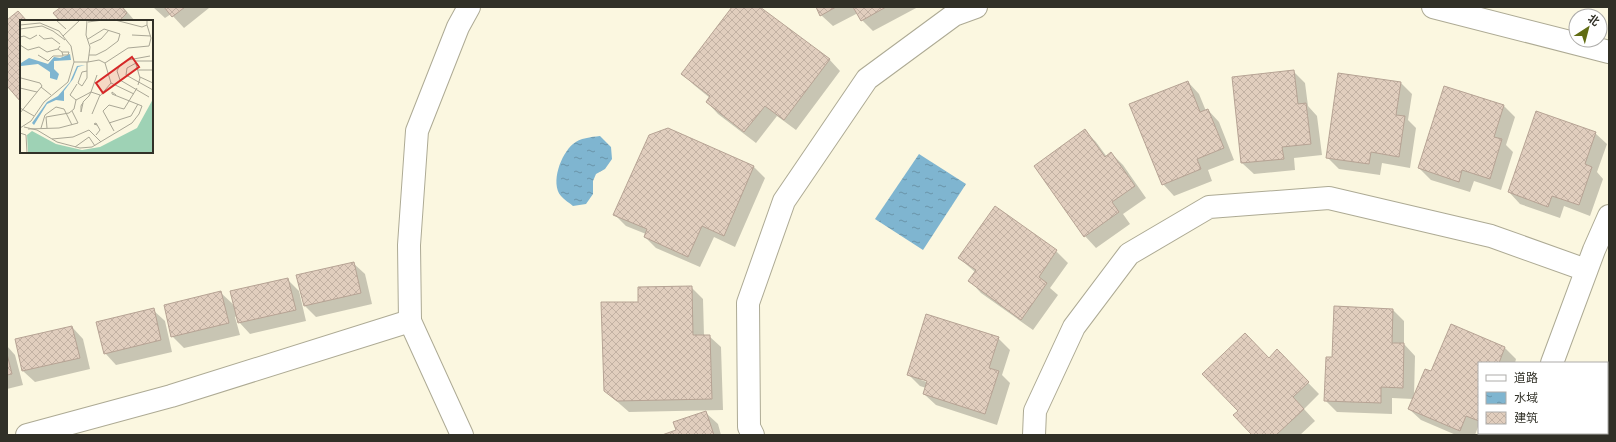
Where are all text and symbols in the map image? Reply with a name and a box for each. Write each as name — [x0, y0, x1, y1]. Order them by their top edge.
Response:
north arrow — [1568, 8, 1608, 48]
text: 北 — [1585, 12, 1602, 30]
inset map — [20, 20, 153, 153]
legend — [1478, 362, 1608, 434]
text: 道路 — [1514, 371, 1538, 387]
text: 水域 — [1514, 391, 1538, 407]
text: 建筑 — [1514, 411, 1538, 427]

